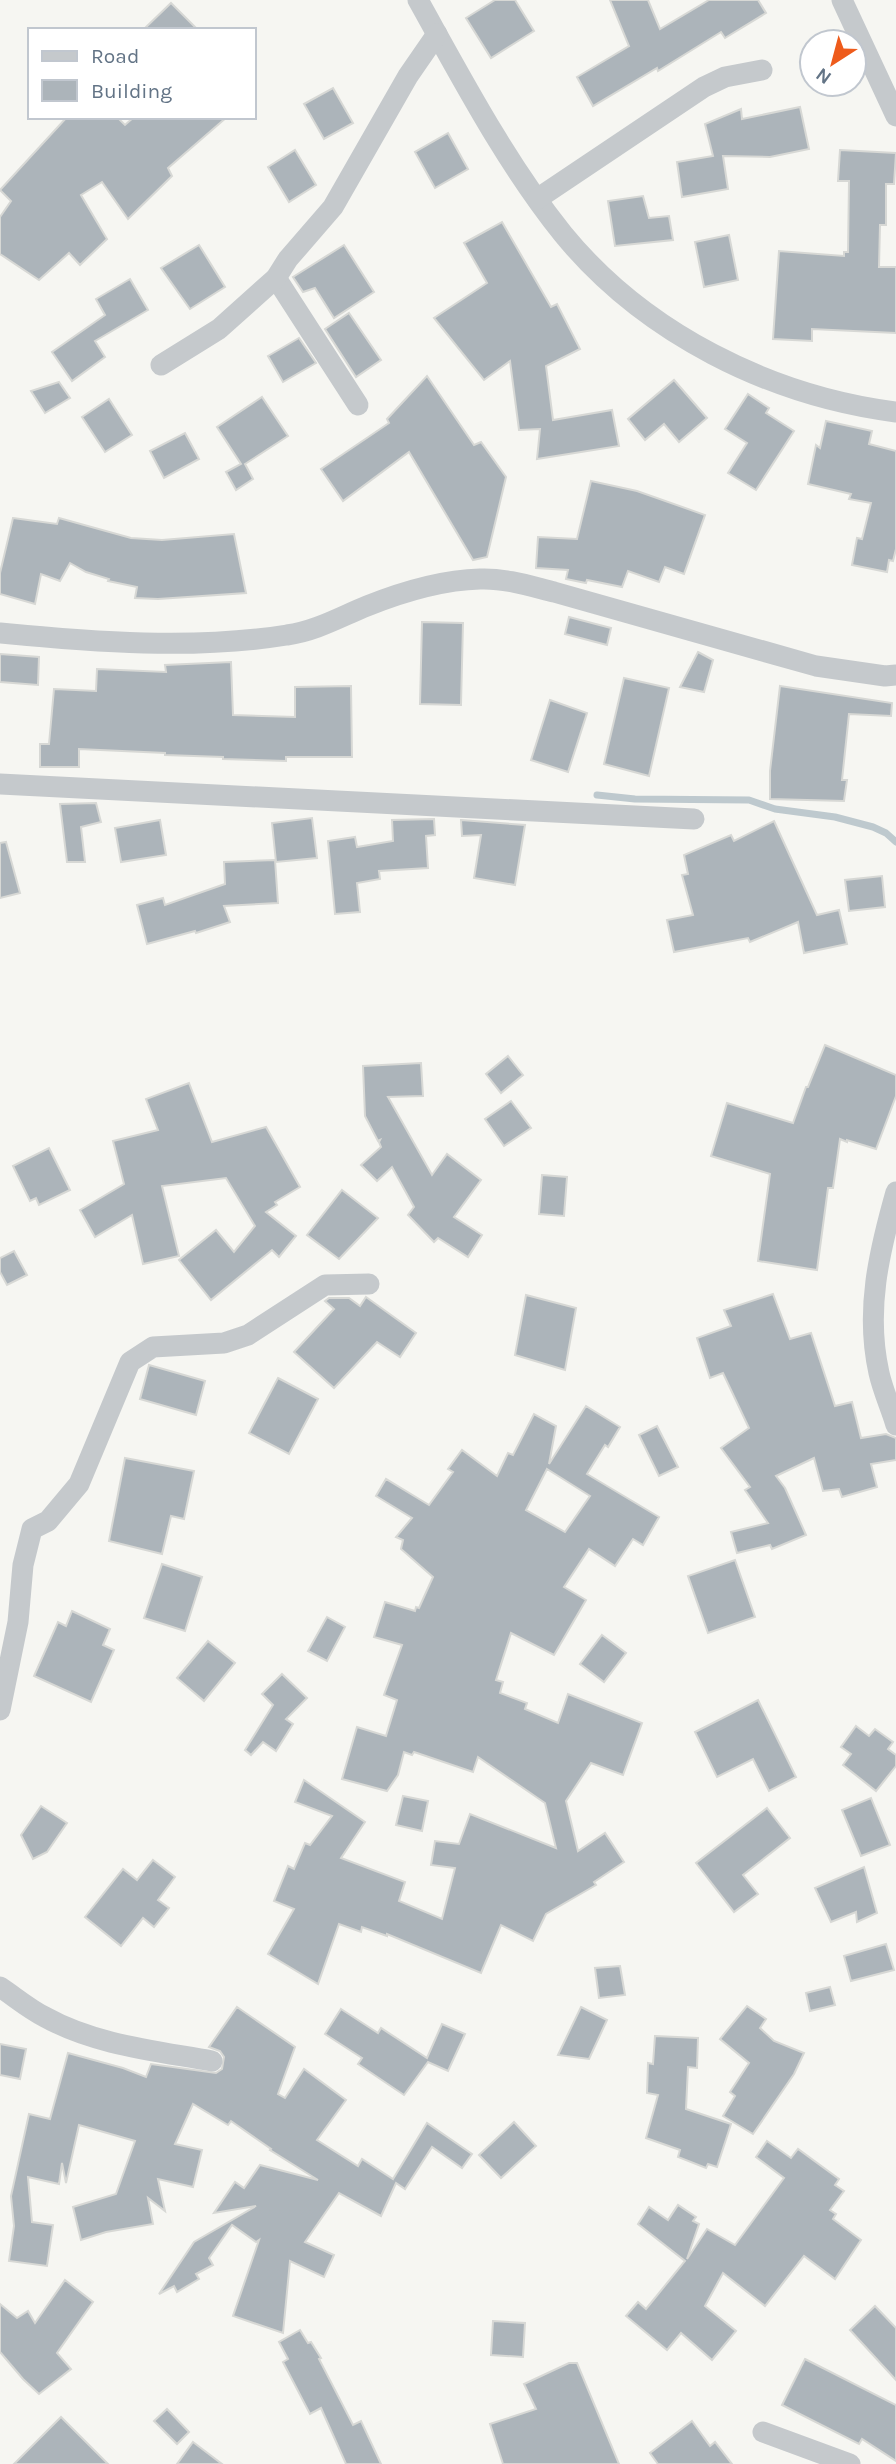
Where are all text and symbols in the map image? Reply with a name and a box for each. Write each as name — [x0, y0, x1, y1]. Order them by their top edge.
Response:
legend — [28, 28, 256, 119]
north arrow — [798, 28, 868, 98]
text: Road — [91, 44, 139, 68]
text: N — [812, 63, 836, 89]
text: Building — [91, 79, 172, 103]

